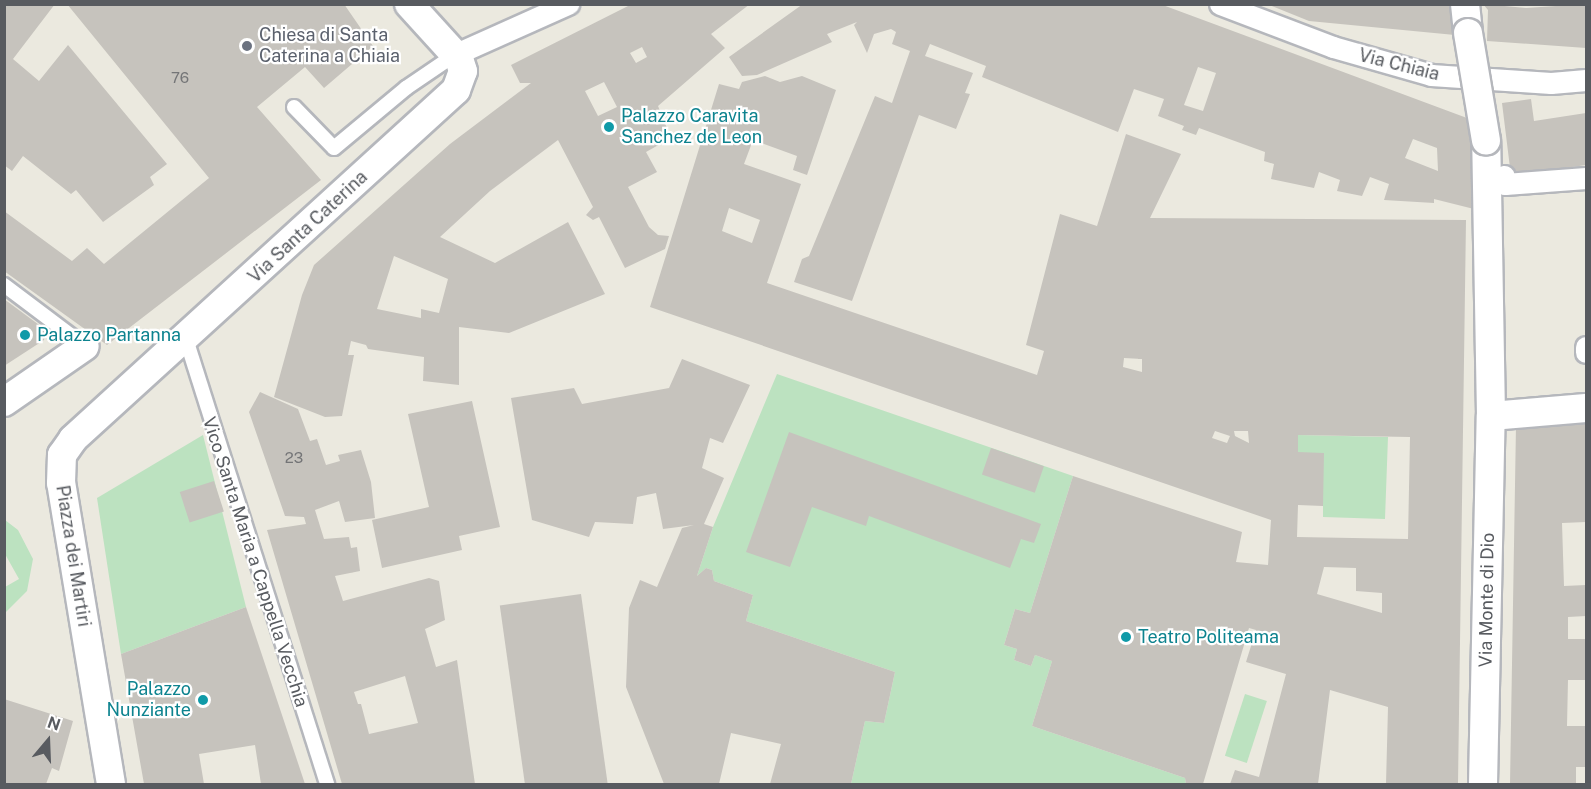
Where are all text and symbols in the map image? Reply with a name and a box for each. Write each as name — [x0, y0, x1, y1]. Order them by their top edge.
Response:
place label: Chiesa di Santa Caterina a Chiaia — [259, 25, 400, 68]
marker: Chiesa di Santa Caterina a Chiaia — [240, 39, 254, 53]
street label: Via Chiaia — [1356, 45, 1442, 85]
house number: 76 — [171, 69, 189, 87]
place label: Palazzo Caravita Sanchez de Leon — [621, 106, 762, 148]
marker: Palazzo Caravita Sanchez de Leon — [602, 120, 616, 134]
street label: Via Santa Caterina — [244, 166, 372, 288]
place label: Palazzo Partanna — [37, 324, 181, 346]
marker: Palazzo Partanna — [18, 328, 32, 342]
street label: Vico Santa Maria a Cappella Vecchia — [198, 414, 312, 710]
house number: 23 — [285, 449, 303, 467]
street label: Piazza dei Martiri — [51, 484, 95, 628]
street label: Via Monte di Dio — [1475, 532, 1499, 668]
place label: Teatro Politeama — [1138, 626, 1279, 648]
marker: Teatro Politeama — [1119, 630, 1133, 644]
place label: Palazzo Nunziante — [106, 679, 191, 722]
marker: Palazzo Nunziante — [196, 693, 210, 707]
north arrow — [18, 711, 78, 771]
text: N — [45, 712, 63, 735]

